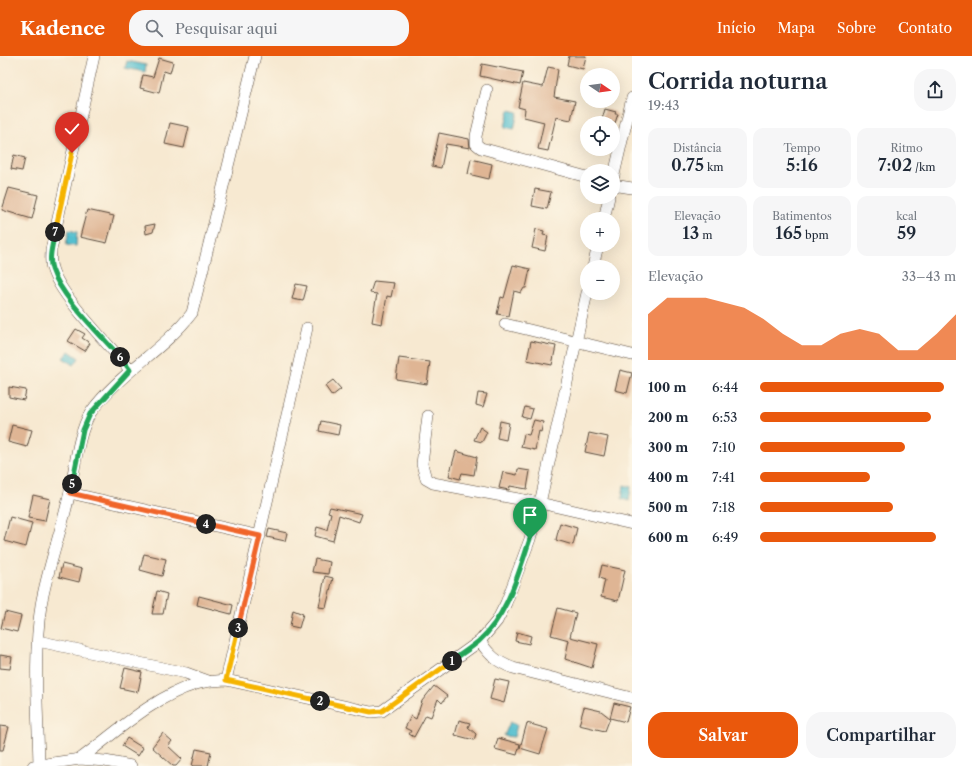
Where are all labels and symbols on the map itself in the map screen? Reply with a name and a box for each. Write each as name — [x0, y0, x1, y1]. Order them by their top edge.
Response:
north arrow — [580, 68, 620, 108]
pin — [55, 112, 89, 153]
pin: 7 — [45, 222, 65, 242]
pin: 6 — [110, 347, 130, 367]
pin: 5 — [62, 474, 82, 494]
pin — [513, 498, 547, 539]
pin: 4 — [196, 514, 216, 534]
pin: 3 — [228, 618, 248, 638]
pin: 1 — [442, 651, 462, 671]
pin: 2 — [310, 691, 330, 711]

